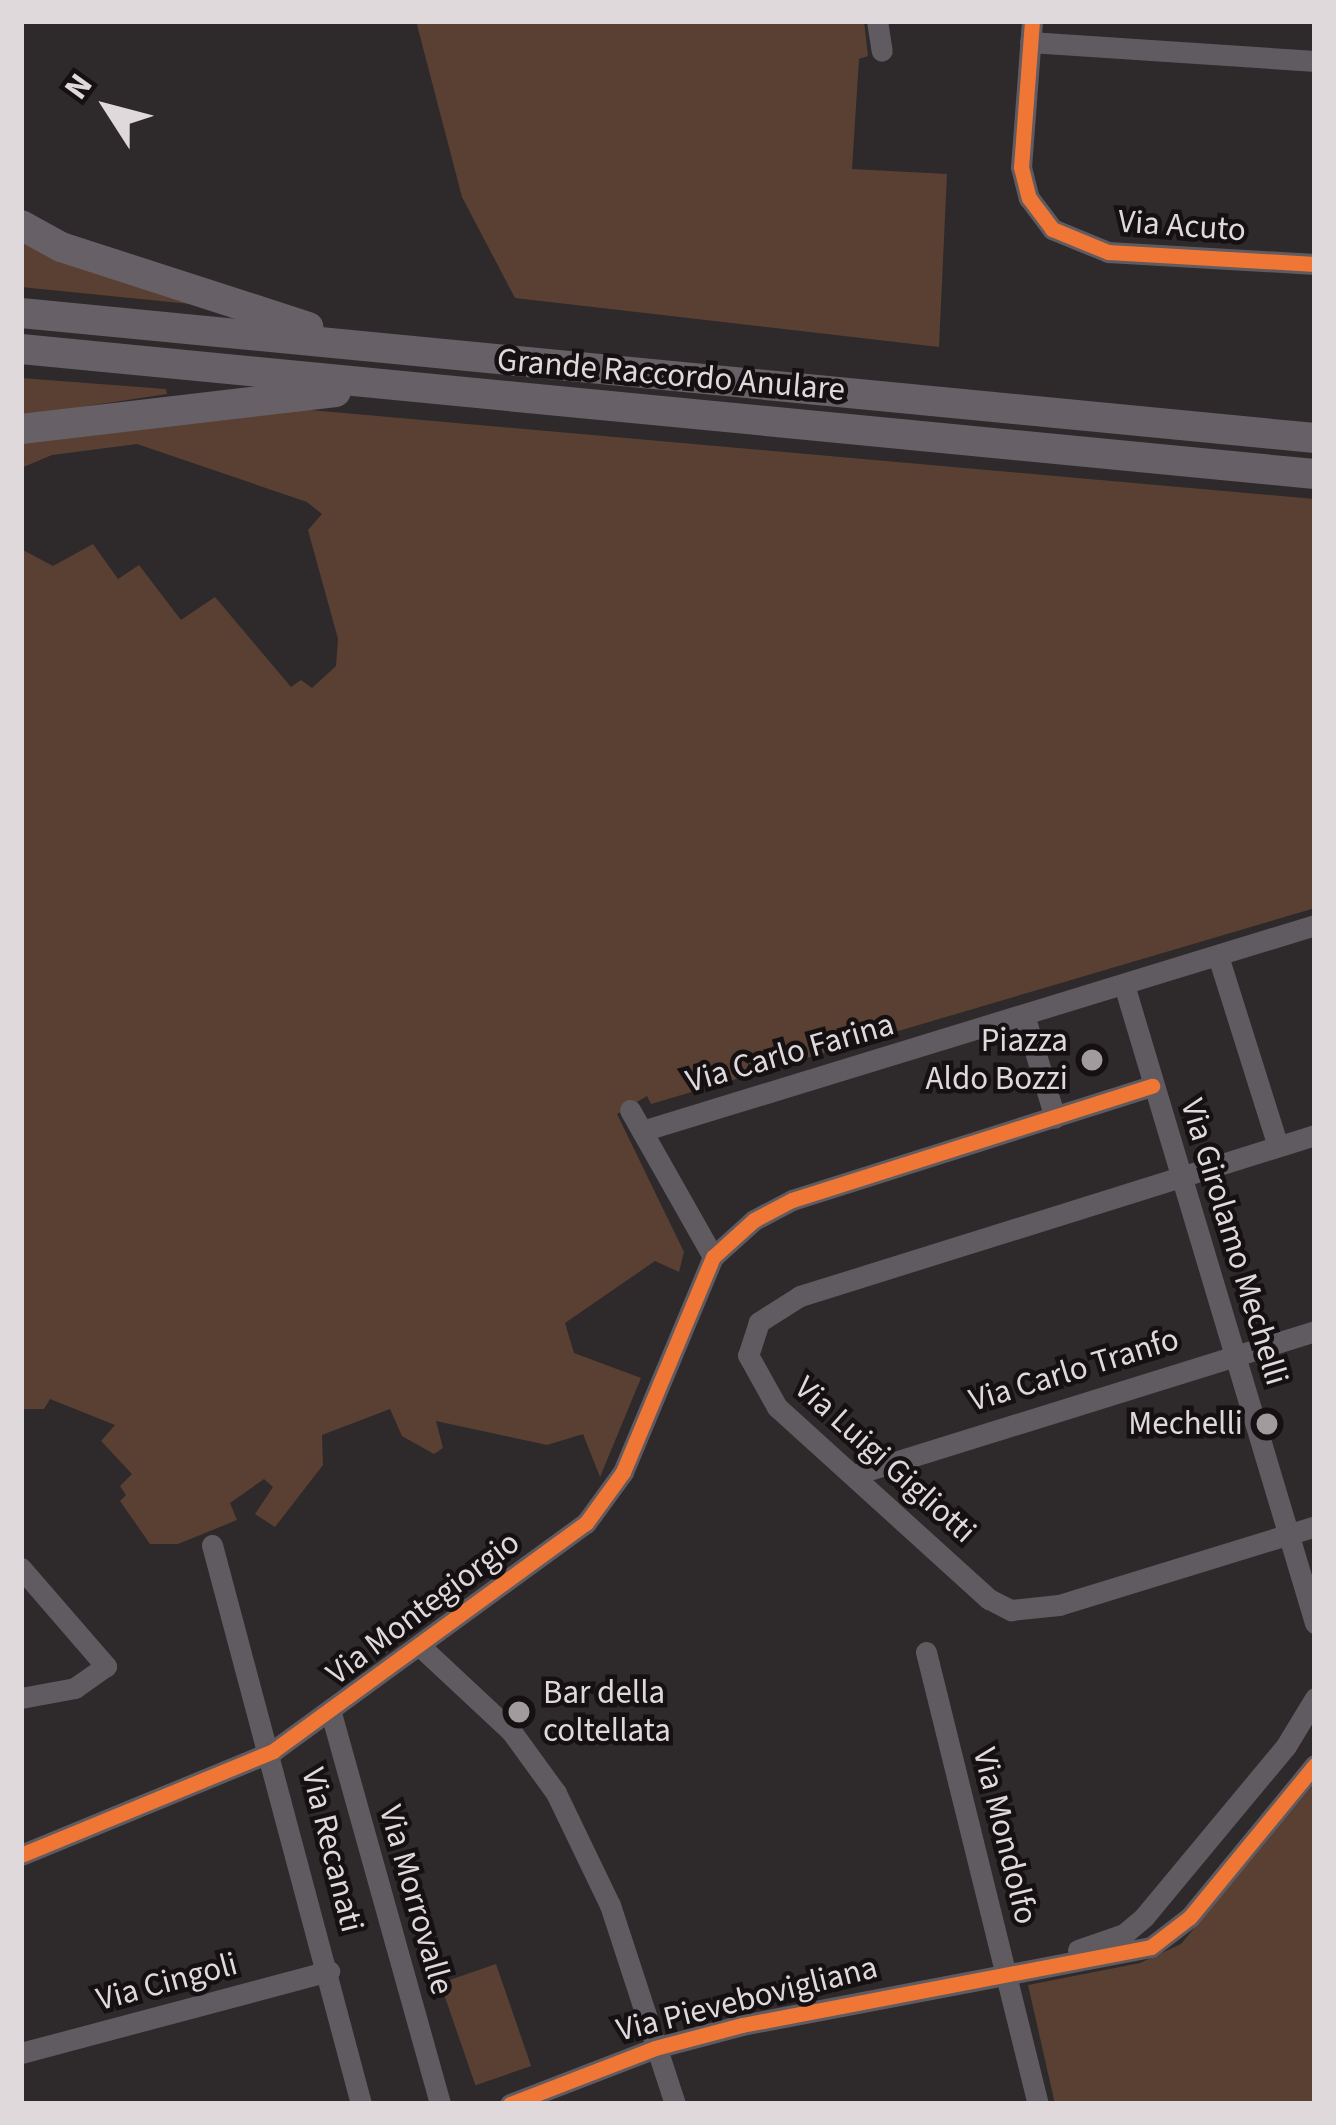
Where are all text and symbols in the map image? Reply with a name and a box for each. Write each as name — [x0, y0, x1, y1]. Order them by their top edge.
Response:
north arrow — [48, 48, 168, 168]
text: N — [53, 64, 104, 109]
street label: Via Acuto — [1117, 202, 1247, 250]
street label: Grande Raccordo Anulare — [495, 340, 847, 410]
street label: Via Carlo Farina — [682, 1004, 898, 1102]
place label: Piazza Aldo Bozzi — [926, 1021, 1068, 1099]
marker: Piazza Aldo Bozzi — [1079, 1047, 1105, 1073]
street label: Via Girolamo Mechelli — [1172, 1094, 1296, 1390]
street label: Via Carlo Tranfo — [965, 1319, 1183, 1421]
street label: Via Luigi Gigliotti — [786, 1368, 984, 1552]
place label: Mechelli — [1128, 1404, 1243, 1444]
marker: Mechelli — [1254, 1411, 1280, 1437]
street label: Via Montegiorgio — [319, 1523, 527, 1693]
place label: Bar della coltellata — [543, 1673, 671, 1751]
marker: Bar della coltellata — [506, 1699, 532, 1725]
street label: Via Mondolfo — [964, 1744, 1046, 1928]
street label: Via Recanati — [292, 1764, 372, 1936]
street label: Via Morrovalle — [370, 1801, 462, 1999]
street label: Via Cingoli — [92, 1944, 242, 2020]
street label: Via Pievebovigliana — [613, 1947, 881, 2051]

